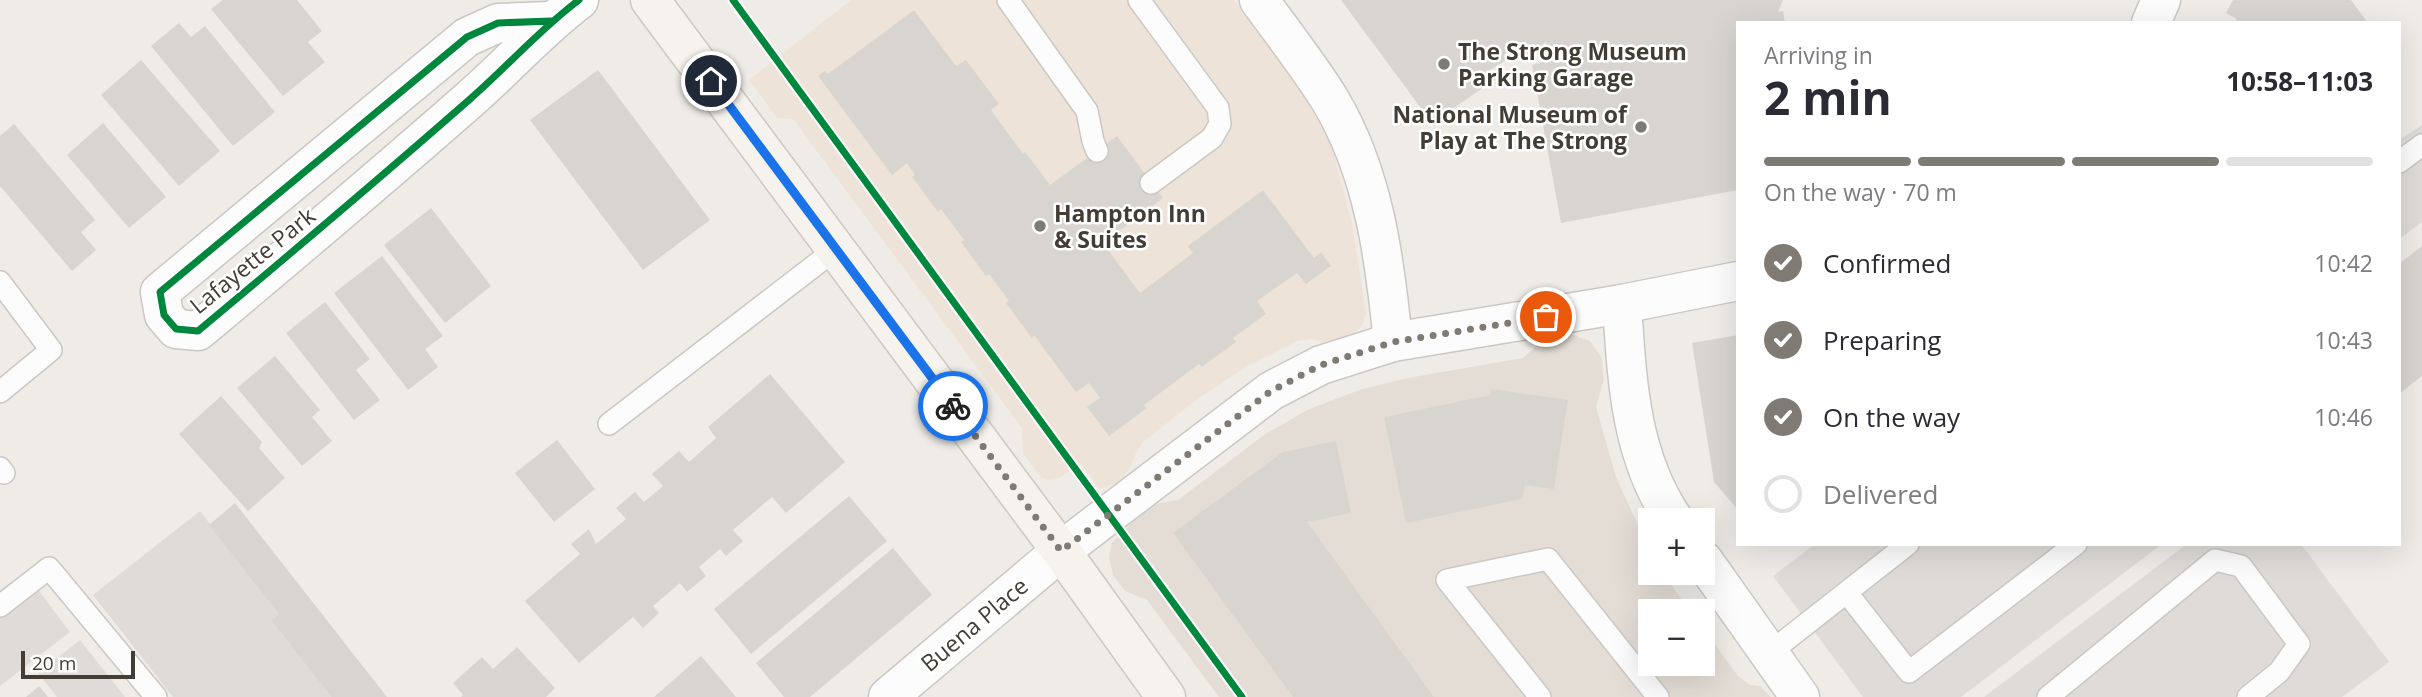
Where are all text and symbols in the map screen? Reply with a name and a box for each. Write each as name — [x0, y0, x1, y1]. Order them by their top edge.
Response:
place label: The Strong Museum Parking Garage — [1458, 35, 1687, 93]
text: Arriving in — [1764, 39, 1873, 71]
pin — [681, 51, 741, 111]
marker: The Strong Museum Parking Garage — [1436, 56, 1452, 72]
icon: home — [692, 62, 730, 100]
text: 10:58–11:03 — [2226, 63, 2373, 99]
text: 2 min — [1764, 66, 1892, 128]
place label: National Museum of Play at The Strong — [1393, 98, 1628, 156]
marker: National Museum of Play at The Strong — [1633, 119, 1649, 135]
text: On the way · 70 m — [1764, 176, 1957, 208]
place label: Hampton Inn & Suites — [1054, 197, 1206, 255]
street label: Lafayette Park — [182, 199, 322, 321]
marker: Hampton Inn & Suites — [1032, 218, 1048, 234]
icon: check — [1764, 244, 1802, 282]
text: Confirmed — [1823, 245, 1951, 281]
text: 10:42 — [2314, 247, 2373, 279]
pin — [1516, 287, 1576, 347]
icon: bag — [1527, 298, 1565, 336]
icon: check — [1764, 321, 1802, 359]
text: Preparing — [1823, 322, 1941, 358]
text: 10:43 — [2314, 324, 2373, 356]
courier — [918, 371, 988, 441]
icon: bike — [934, 387, 972, 425]
icon: check — [1764, 398, 1802, 436]
text: On the way — [1823, 399, 1960, 435]
text: 10:46 — [2314, 401, 2373, 433]
text: Delivered — [1823, 476, 1938, 512]
map controls — [1638, 508, 1715, 676]
button: + — [1638, 508, 1715, 585]
street label: Buena Place — [914, 570, 1034, 678]
button: − — [1638, 599, 1715, 676]
scale bar — [21, 648, 135, 680]
text: 20 m — [32, 650, 76, 676]

